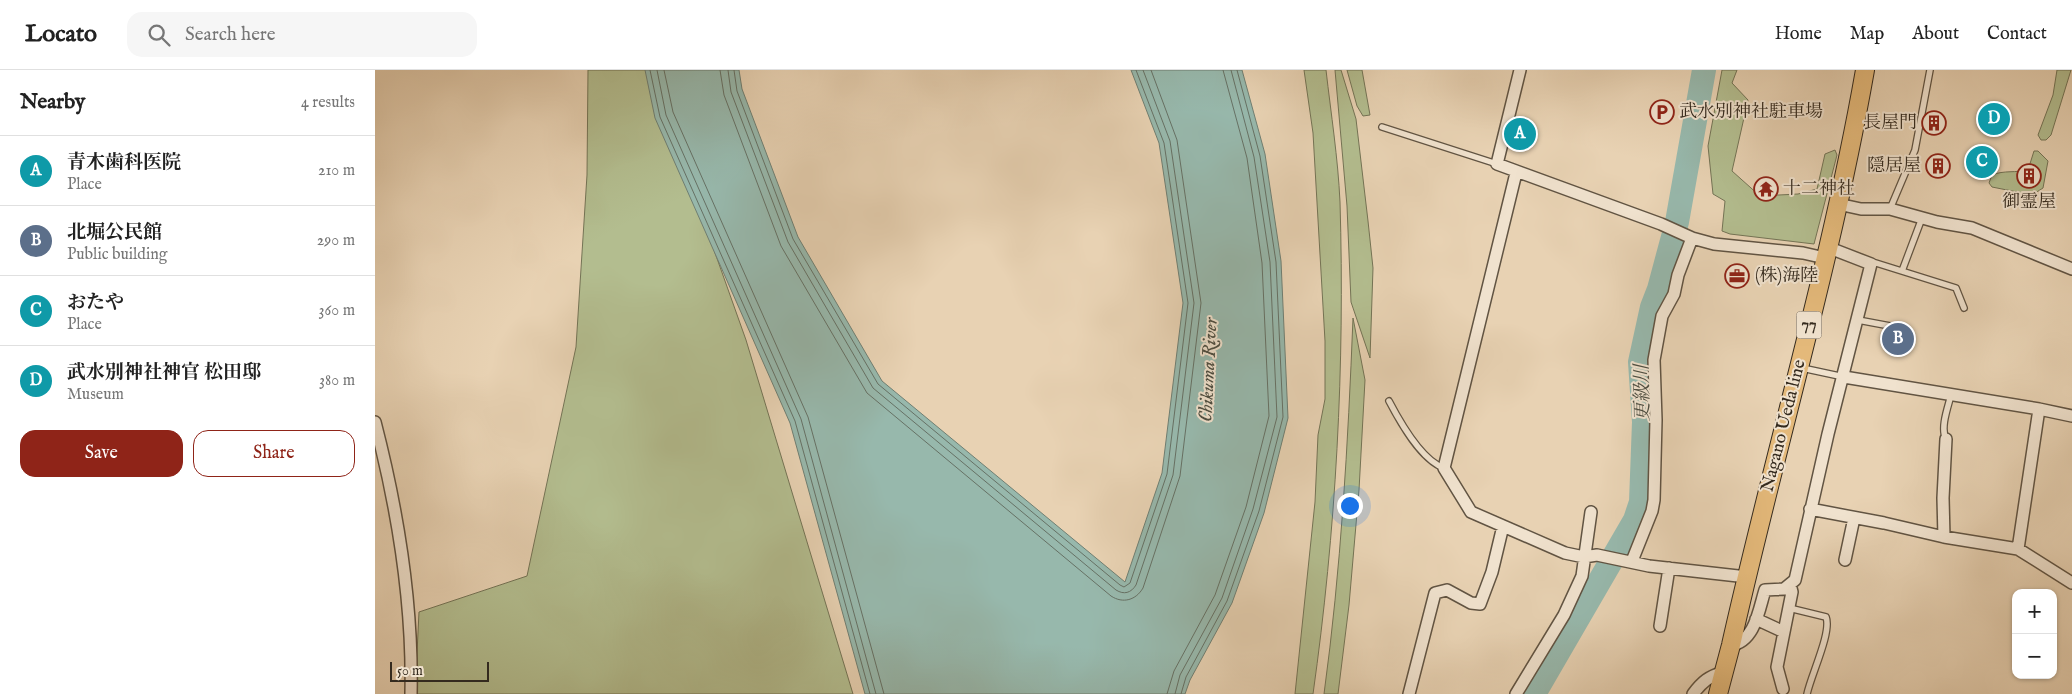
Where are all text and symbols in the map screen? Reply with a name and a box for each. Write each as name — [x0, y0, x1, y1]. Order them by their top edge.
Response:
search box — [127, 12, 477, 57]
text: Locato — [25, 19, 97, 50]
icon: search — [145, 21, 173, 49]
text: Search here — [185, 23, 276, 47]
text: Home — [1775, 23, 1822, 46]
text: Map — [1850, 23, 1884, 46]
text: About — [1912, 23, 1959, 46]
text: Contact — [1987, 23, 2047, 46]
text: Nearby — [20, 89, 85, 116]
text: 4 results — [301, 93, 355, 113]
parking icon: 武水別神社駐車場 — [1649, 99, 1675, 125]
pin: D — [1978, 100, 2010, 138]
place label: 武水別神社駐車場 — [1679, 101, 1823, 124]
building icon: 長屋門 — [1921, 110, 1947, 136]
place label: 長屋門 — [1863, 112, 1917, 135]
pin: A — [1504, 115, 1536, 153]
pin: C — [1966, 143, 1998, 181]
text: 青木歯科医院 — [67, 151, 181, 175]
building icon: 隠居屋 — [1925, 153, 1951, 179]
place label: 隠居屋 — [1867, 155, 1921, 178]
text: A — [31, 161, 41, 181]
text: 210 m — [318, 161, 355, 181]
building icon: 御霊屋 — [2016, 163, 2042, 189]
text: Place — [67, 175, 102, 195]
temple icon: 十二神社 — [1753, 176, 1779, 202]
place label: 十二神社 — [1783, 178, 1855, 201]
place label: 御霊屋 — [2002, 191, 2056, 214]
text: 北堀公民館 — [67, 221, 162, 245]
text: B — [31, 231, 41, 251]
text: 290 m — [317, 231, 355, 251]
text: Public building — [67, 245, 167, 265]
office icon: (株)海陸 — [1724, 263, 1750, 289]
place label: (株)海陸 — [1755, 265, 1818, 288]
text: おたや — [67, 291, 124, 315]
text: C — [30, 301, 42, 321]
text: 360 m — [319, 301, 355, 321]
road number: 77 — [1797, 312, 1821, 338]
text: Place — [67, 315, 102, 335]
water label: Chikuma River — [1194, 316, 1224, 423]
pin: B — [1882, 320, 1914, 358]
street label: Nagano Ueda line — [1756, 357, 1812, 495]
text: 武水別神社神官 松田邸 — [67, 361, 261, 385]
water label: 更級川 — [1630, 362, 1655, 422]
text: D — [30, 371, 42, 391]
text: 380 m — [319, 371, 355, 391]
text: Museum — [67, 385, 124, 405]
button: Save — [20, 430, 183, 477]
button: Share — [193, 430, 355, 477]
your location — [1337, 493, 1363, 519]
map controls — [2012, 589, 2057, 679]
button: + — [2012, 589, 2057, 634]
button: − — [2012, 634, 2057, 679]
scale bar — [390, 659, 489, 682]
text: 50 m — [397, 662, 423, 680]

